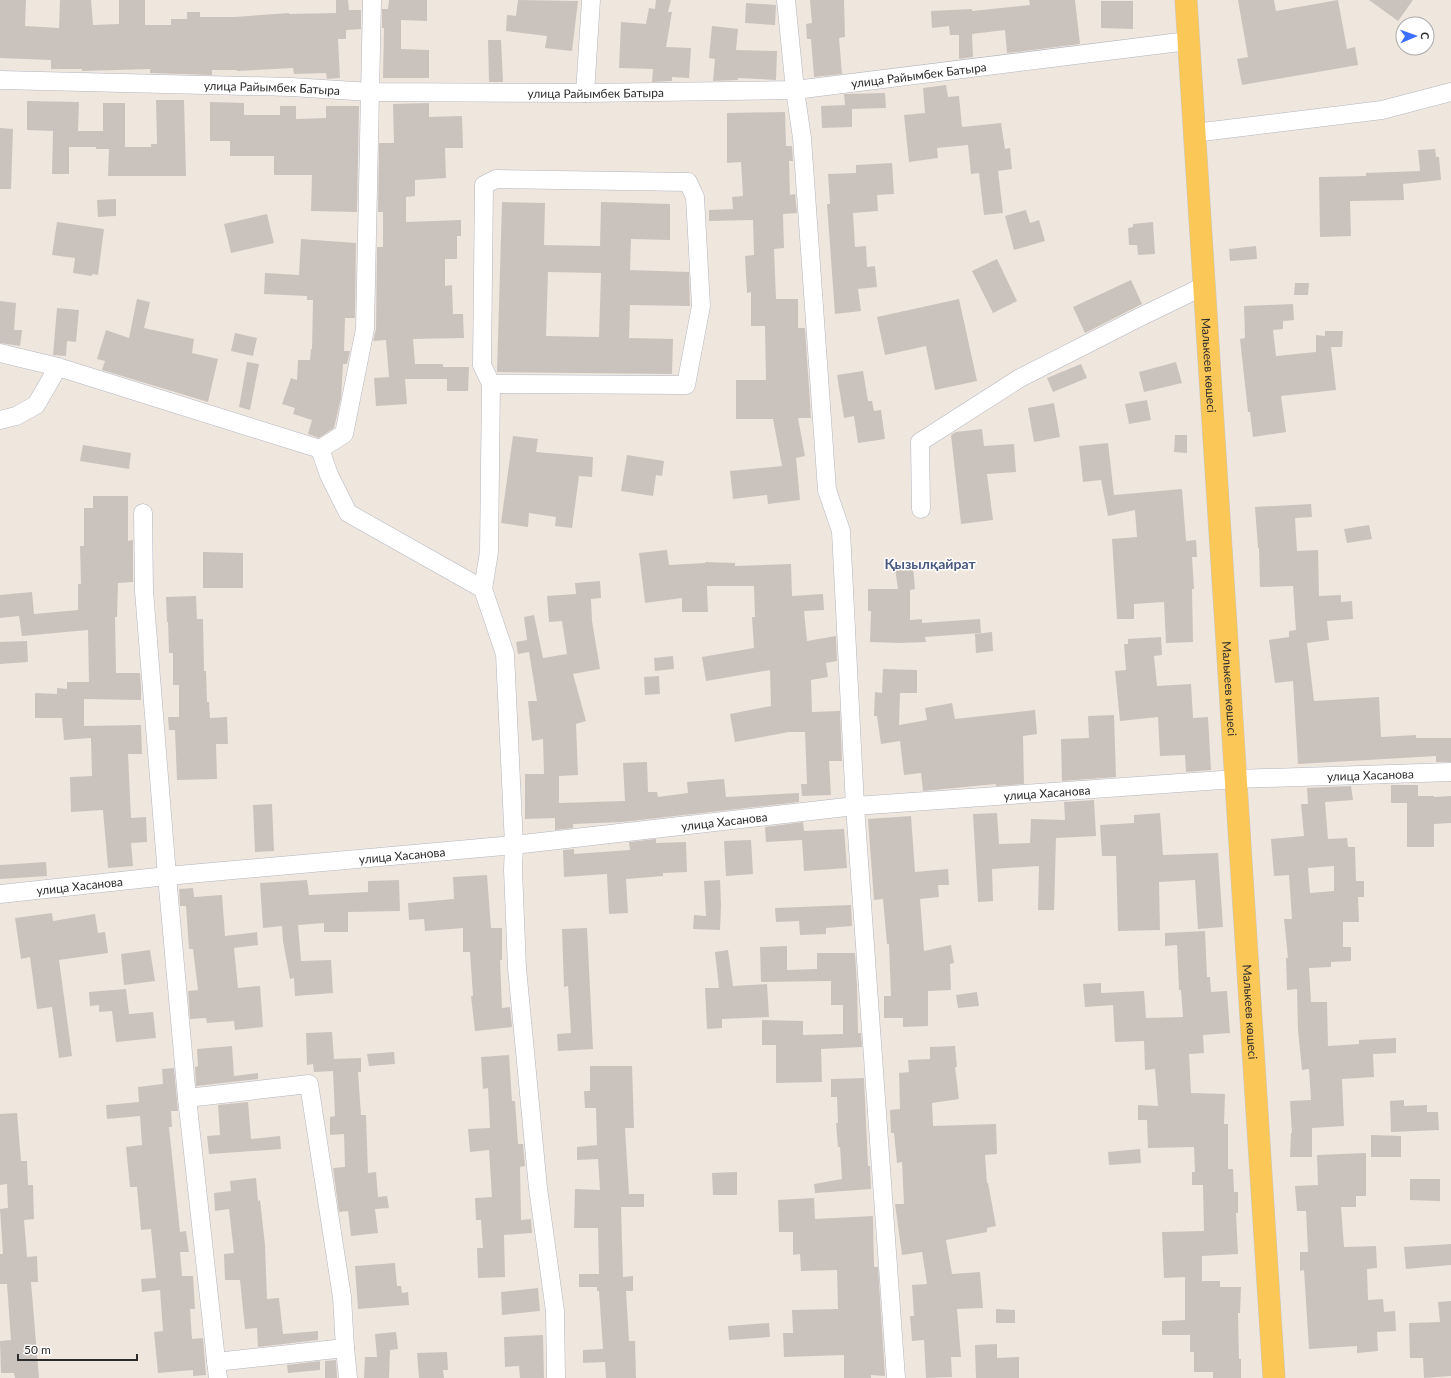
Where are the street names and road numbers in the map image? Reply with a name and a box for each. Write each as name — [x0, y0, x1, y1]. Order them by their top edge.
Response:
street label: улица Райымбек Батыра — [850, 59, 987, 90]
street label: улица Райымбек Батыра — [204, 77, 340, 98]
street label: улица Райымбек Батыра — [528, 84, 664, 101]
street label: Малькеев көшесі — [1199, 317, 1220, 413]
street label: Малькеев көшесі — [1219, 641, 1240, 737]
street label: улица Хасанова — [1327, 766, 1414, 784]
street label: улица Хасанова — [1003, 782, 1091, 803]
street label: улица Хасанова — [680, 809, 768, 833]
street label: улица Хасанова — [358, 844, 446, 866]
street label: улица Хасанова — [36, 873, 124, 898]
street label: Малькеев көшесі — [1240, 964, 1261, 1060]

